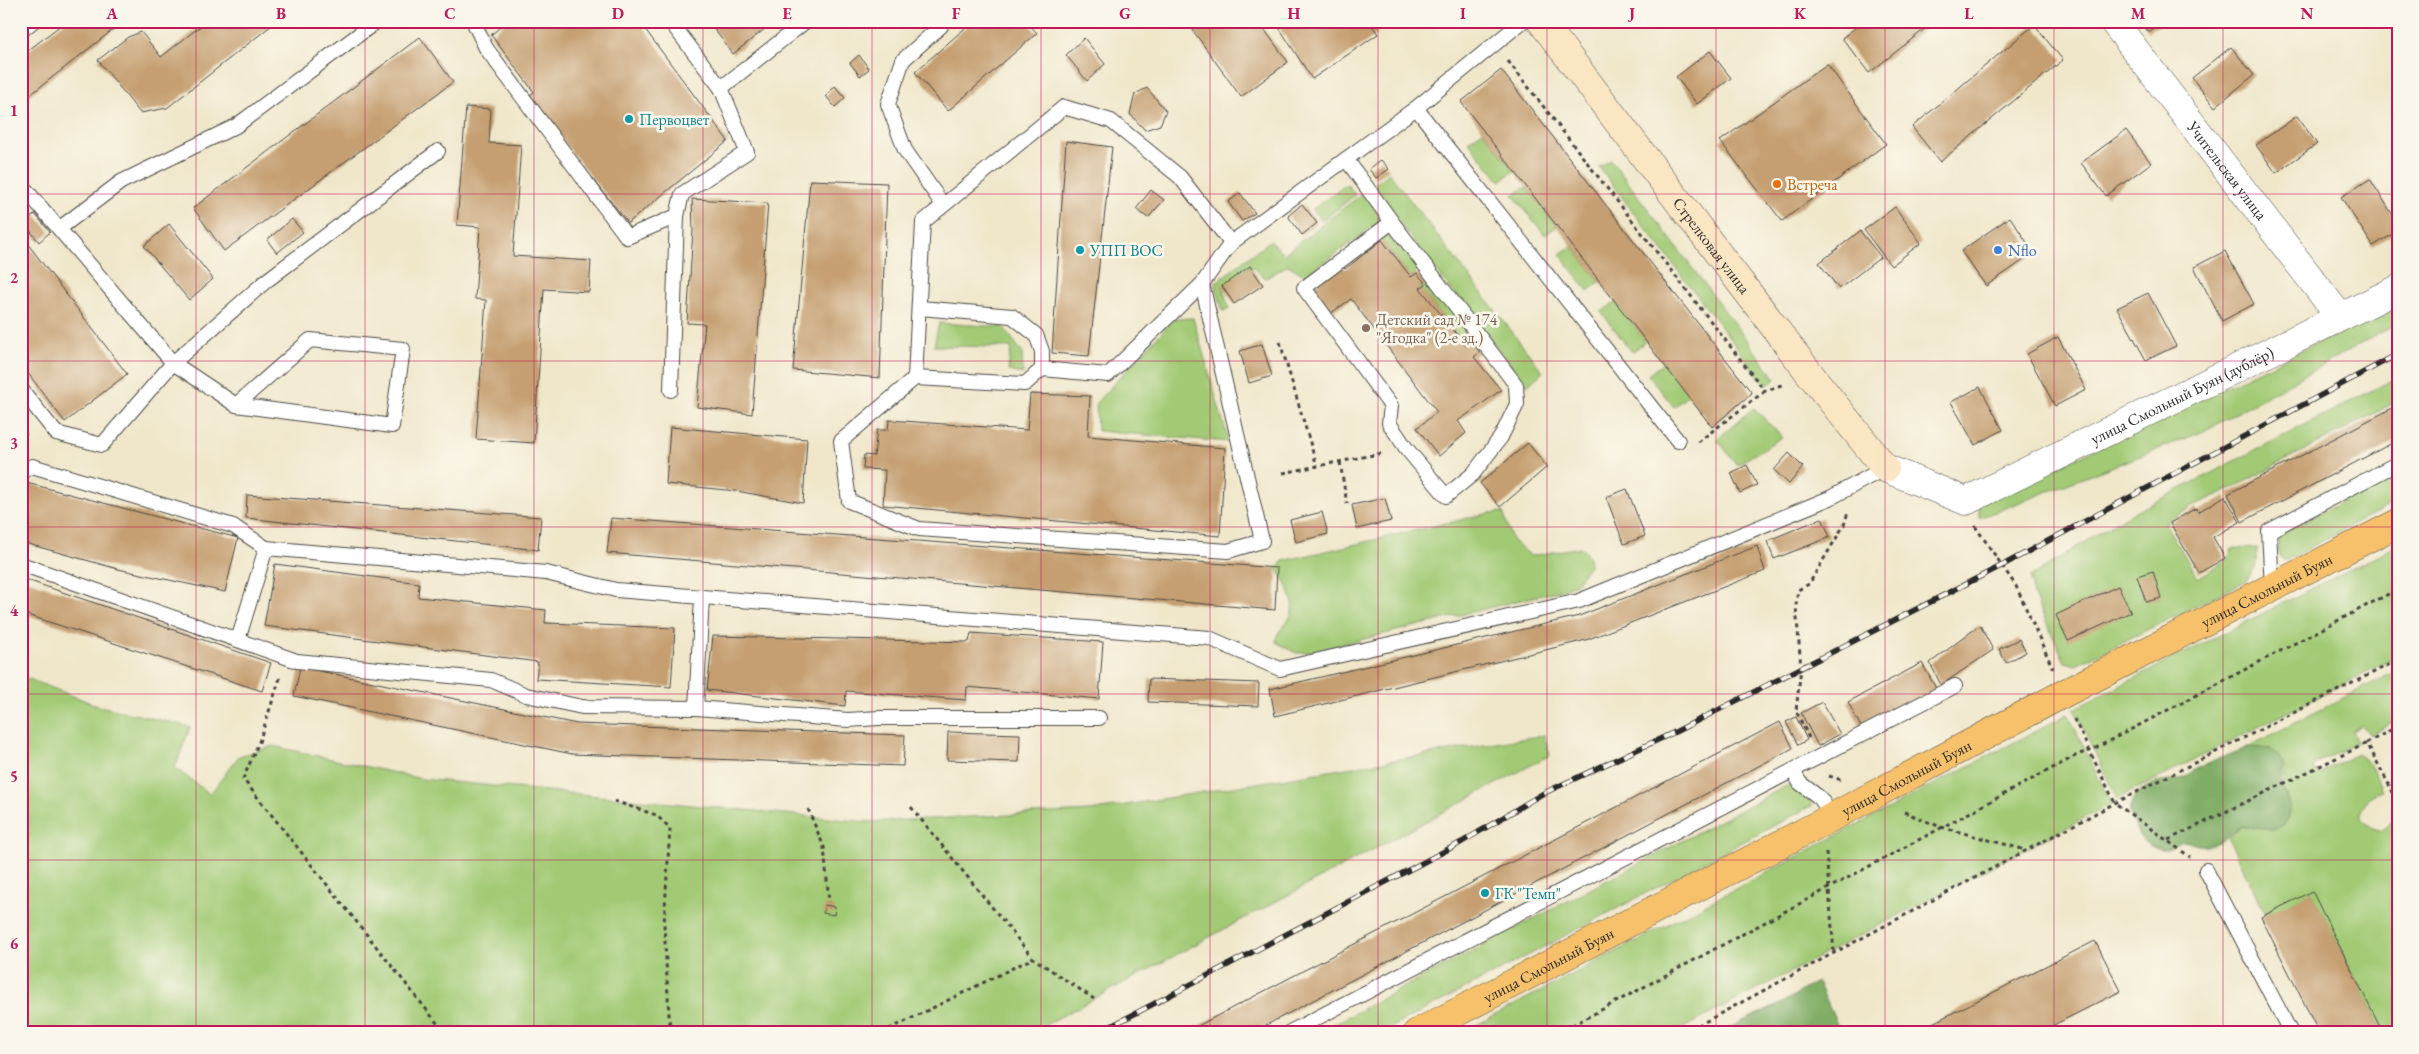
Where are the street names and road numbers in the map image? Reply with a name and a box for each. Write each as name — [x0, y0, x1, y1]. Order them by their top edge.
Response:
street label: Учительская улица — [2182, 116, 2272, 225]
street label: Стрелковая улица — [1668, 193, 1756, 299]
street label: улица Смольный Буян (дублёр) — [2087, 342, 2277, 449]
street label: улица Смольный Буян — [2198, 548, 2336, 633]
street label: улица Смольный Буян — [1838, 735, 1975, 821]
street label: улица Смольный Буян — [1480, 923, 1618, 1008]

